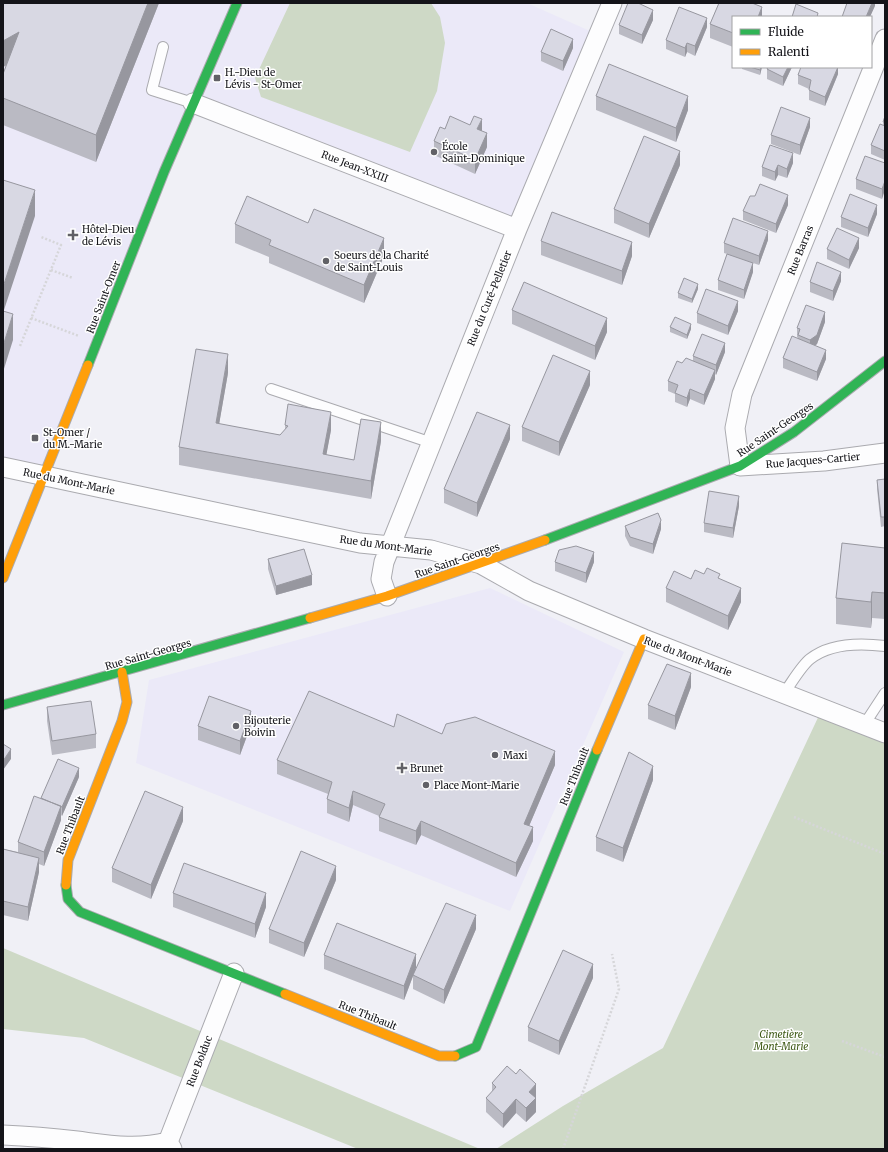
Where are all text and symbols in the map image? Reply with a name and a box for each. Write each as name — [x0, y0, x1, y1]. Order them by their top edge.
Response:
legend — [732, 16, 872, 68]
text: Fluide — [768, 24, 804, 39]
text: Ralenti — [768, 44, 809, 59]
place label: H.-Dieu de Lévis - St-Omer — [225, 66, 302, 91]
marker: H.-Dieu de Lévis - St-Omer — [212, 73, 222, 83]
place label: École Saint-Dominique — [442, 139, 525, 165]
marker: École Saint-Dominique — [429, 147, 439, 157]
street label: Rue Jean-XXIII — [320, 148, 390, 185]
place label: Hôtel-Dieu de Lévis — [82, 223, 134, 248]
street label: Rue Barras — [785, 223, 816, 277]
marker: Hôtel-Dieu de Lévis — [67, 229, 79, 241]
street label: Rue du Curé-Pelletier — [464, 248, 515, 348]
place label: Soeurs de la Charité de Saint-Louis — [334, 249, 429, 274]
marker: Soeurs de la Charité de Saint-Louis — [321, 256, 331, 266]
street label: Rue Saint-Omer — [84, 259, 123, 335]
street label: Rue Saint-Georges — [735, 399, 816, 460]
place label: St-Omer / du M.-Marie — [43, 426, 102, 451]
marker: St-Omer / du M.-Marie — [30, 433, 40, 443]
street label: Rue Jacques-Cartier — [765, 450, 861, 471]
street label: Rue du Mont-Marie — [22, 465, 116, 498]
street label: Rue du Mont-Marie — [339, 533, 433, 558]
street label: Rue Saint-Georges — [413, 540, 501, 581]
street label: Rue du Mont-Marie — [642, 634, 734, 679]
street label: Rue Saint-Georges — [104, 636, 193, 673]
place label: Bijouterie Boivin — [244, 714, 291, 739]
marker: Bijouterie Boivin — [231, 721, 241, 731]
street label: Rue Thibault — [557, 745, 592, 807]
place label: Maxi — [503, 749, 528, 762]
marker: Maxi — [490, 750, 500, 760]
place label: Brunet — [410, 762, 443, 775]
marker: Brunet — [397, 763, 407, 773]
place label: Place Mont-Marie — [434, 779, 519, 792]
marker: Place Mont-Marie — [421, 780, 431, 790]
street label: Rue Thibault — [53, 794, 88, 856]
street label: Rue Thibault — [337, 998, 399, 1033]
park label: Cimetière Mont-Marie — [753, 1028, 808, 1053]
street label: Rue Bolduc — [184, 1034, 215, 1089]

